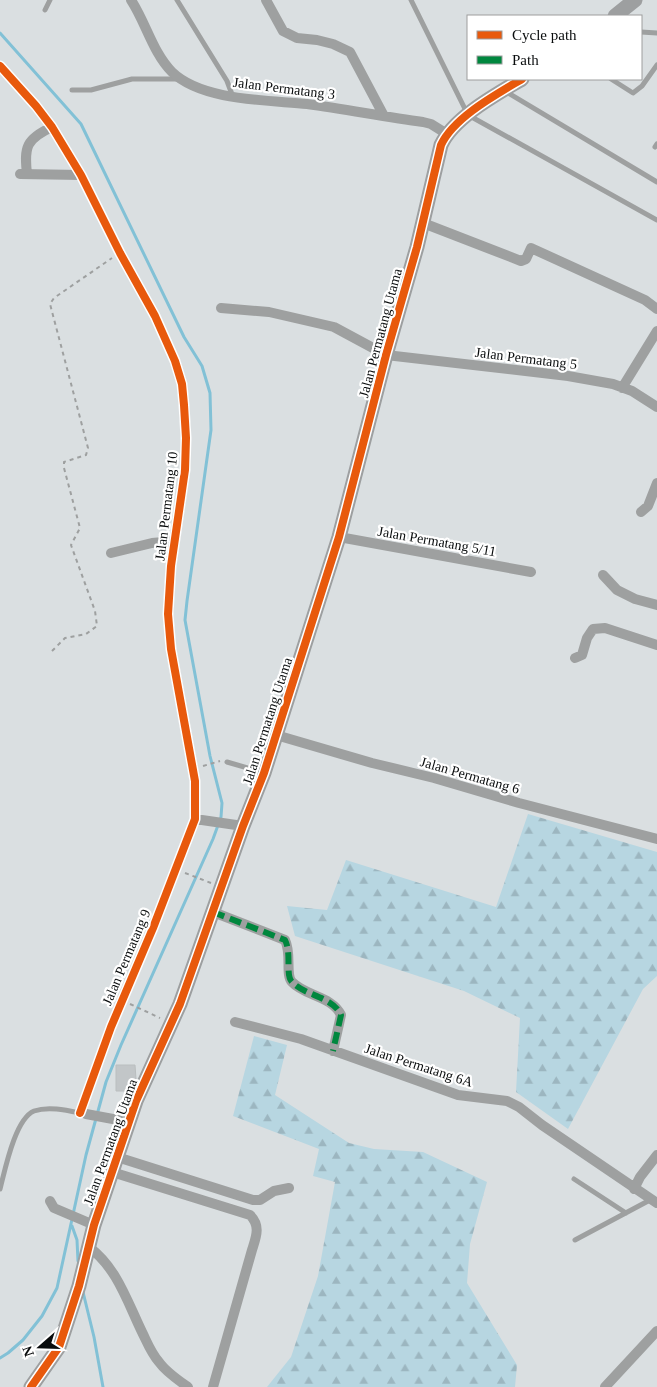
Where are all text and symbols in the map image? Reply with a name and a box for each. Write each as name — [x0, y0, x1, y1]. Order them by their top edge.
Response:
legend — [467, 15, 642, 80]
text: Cycle path — [512, 27, 577, 43]
text: Path — [512, 52, 539, 68]
street label: Jalan Permatang 3 — [232, 75, 336, 102]
street label: Jalan Permatang Utama — [356, 266, 405, 399]
street label: Jalan Permatang 5 — [474, 345, 578, 372]
street label: Jalan Permatang 10 — [152, 451, 181, 561]
street label: Jalan Permatang 5/11 — [377, 524, 497, 559]
street label: Jalan Permatang Utama — [240, 655, 295, 787]
street label: Jalan Permatang 6 — [418, 754, 521, 797]
street label: Jalan Permatang 9 — [100, 907, 153, 1007]
street label: Jalan Permatang 6A — [363, 1041, 476, 1090]
street label: Jalan Permatang Utama — [81, 1076, 141, 1207]
north arrow — [15, 1322, 65, 1372]
text: N — [19, 1344, 37, 1359]

